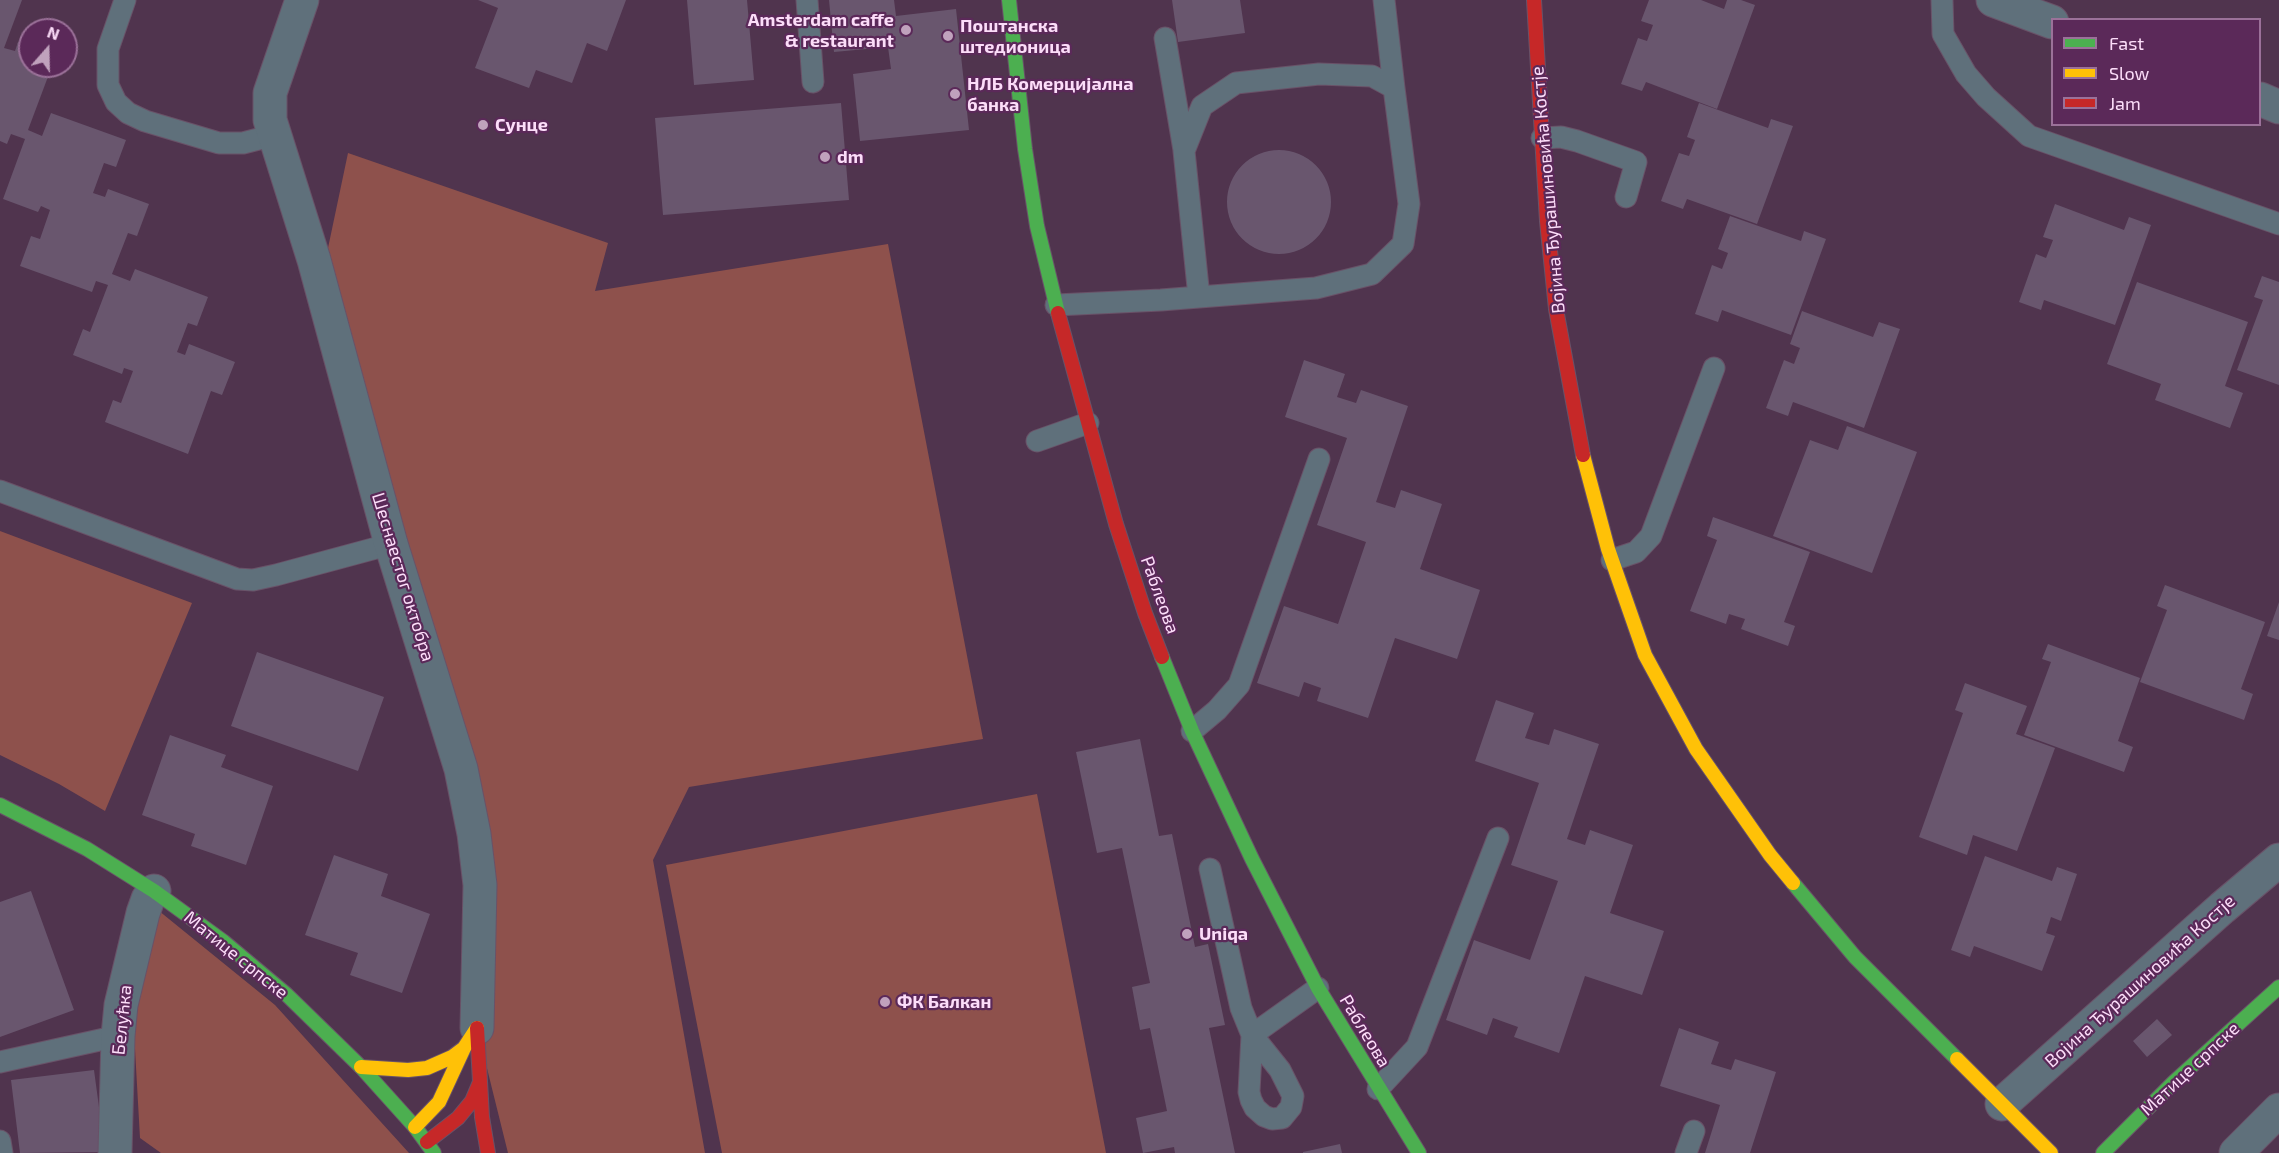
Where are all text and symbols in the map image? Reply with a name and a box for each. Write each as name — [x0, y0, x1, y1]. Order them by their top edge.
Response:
place label: Amsterdam caffe & restaurant — [748, 9, 894, 52]
place label: Поштанска штедионица — [960, 15, 1071, 57]
north arrow — [18, 18, 78, 78]
legend — [2051, 18, 2261, 126]
text: N — [45, 22, 62, 43]
marker: Amsterdam caffe & restaurant — [899, 23, 913, 37]
marker: Поштанска штедионица — [941, 29, 955, 43]
text: Fast — [2109, 32, 2144, 54]
text: Slow — [2109, 62, 2149, 84]
street label: Војина Ђурашиновића Костје — [1526, 65, 1570, 315]
place label: НЛБ Комерцијална банка — [967, 73, 1134, 116]
marker: НЛБ Комерцијална банка — [948, 87, 962, 101]
text: Jam — [2109, 92, 2141, 114]
place label: Сунце — [495, 114, 548, 136]
marker: Сунце — [476, 118, 490, 132]
place label: dm — [837, 146, 864, 168]
marker: dm — [818, 150, 832, 164]
street label: Шеснаестог октобра — [367, 490, 439, 664]
street label: Раблеова — [1136, 553, 1184, 637]
street label: Војина Ђурашиновића Костје — [2041, 890, 2239, 1072]
street label: Матице српске — [180, 907, 292, 1003]
place label: Uniqa — [1199, 923, 1248, 945]
marker: Uniqa — [1180, 927, 1194, 941]
street label: Белућка — [108, 984, 136, 1056]
place label: ФК Балкан — [897, 991, 991, 1013]
street label: Раблеова — [1335, 991, 1395, 1071]
marker: ФК Балкан — [878, 995, 892, 1009]
street label: Матице српске — [2136, 1018, 2244, 1120]

